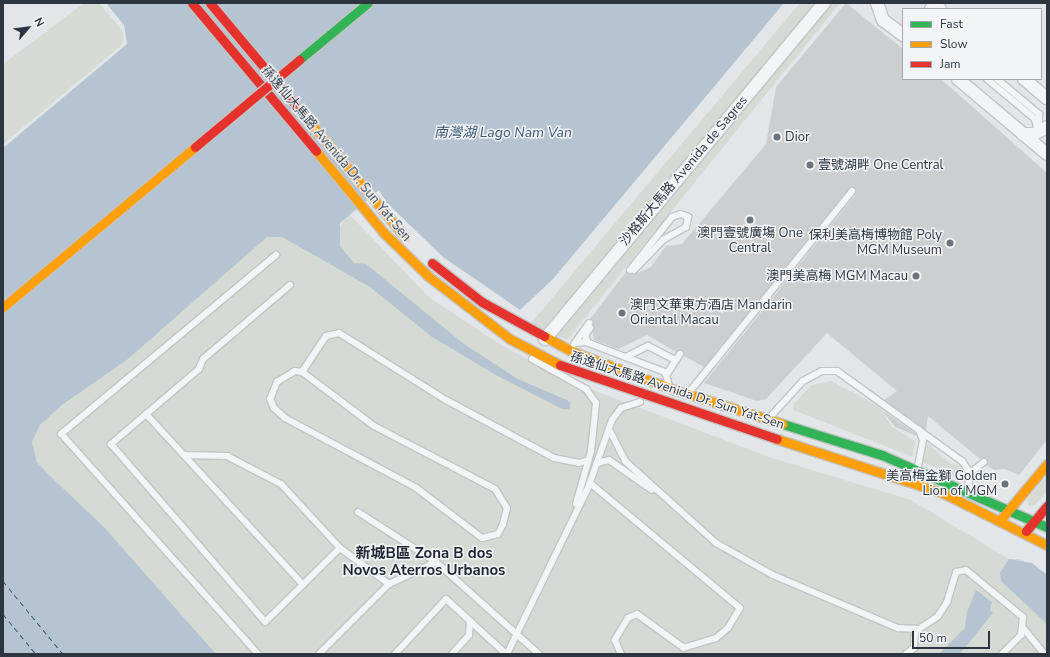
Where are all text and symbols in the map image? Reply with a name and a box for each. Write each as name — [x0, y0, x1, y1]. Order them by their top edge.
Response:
north arrow — [8, 8, 48, 48]
legend — [902, 8, 1042, 80]
text: N — [30, 15, 48, 29]
text: Fast — [940, 16, 963, 32]
text: Slow — [940, 36, 968, 52]
text: Jam — [940, 56, 961, 72]
street label: 孫逸仙大馬路 Avenida Dr. Sun Yat-Sen — [258, 63, 414, 245]
street label: 沙格斯大馬路 Avenida de Sagres — [617, 93, 751, 249]
water label: 南灣湖 Lago Nam Van — [434, 125, 572, 141]
place label: Dior — [785, 129, 810, 145]
marker: Dior — [772, 132, 782, 142]
place label: 壹號湖畔 One Central — [818, 157, 943, 173]
marker: 壹號湖畔 One Central — [805, 160, 815, 170]
marker: 澳門壹號廣塲 One Central — [745, 215, 755, 225]
place label: 澳門壹號廣塲 One Central — [697, 226, 803, 257]
place label: 保利美高梅博物館 Poly MGM Museum — [809, 228, 942, 259]
marker: 保利美高梅博物館 Poly MGM Museum — [945, 238, 955, 248]
place label: 澳門美高梅 MGM Macau — [766, 268, 908, 284]
marker: 澳門美高梅 MGM Macau — [911, 271, 921, 281]
place label: 澳門文華東方酒店 Mandarin Oriental Macau — [630, 298, 792, 329]
marker: 澳門文華東方酒店 Mandarin Oriental Macau — [617, 308, 627, 318]
street label: 孫逸仙大馬路 Avenida Dr. Sun Yat-Sen — [568, 349, 786, 433]
place label: 美高梅金獅 Golden Lion of MGM — [886, 469, 997, 500]
marker: 美高梅金獅 Golden Lion of MGM — [1000, 479, 1010, 489]
district label: 新城B區 Zona B dos Novos Aterros Urbanos — [343, 544, 505, 579]
scale bar — [914, 623, 992, 649]
text: 50 m — [919, 630, 947, 646]

